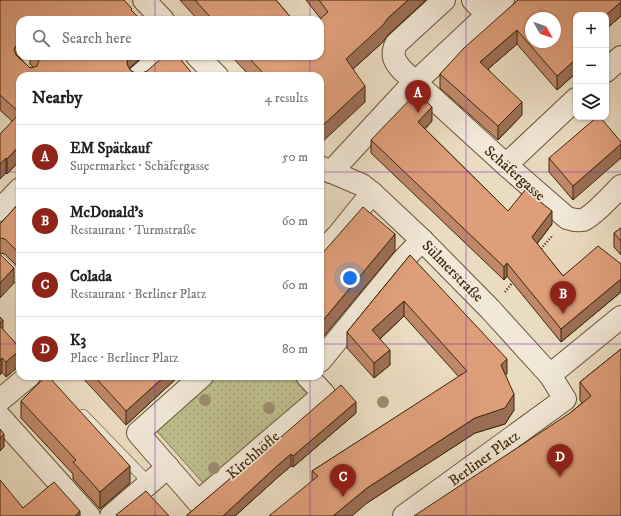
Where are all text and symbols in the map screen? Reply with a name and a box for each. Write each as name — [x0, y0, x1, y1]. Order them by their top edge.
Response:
north arrow — [525, 12, 561, 48]
map controls — [573, 12, 609, 120]
button: + — [573, 12, 609, 48]
search box — [16, 16, 324, 60]
icon: search — [30, 27, 52, 49]
text: Search here — [62, 29, 131, 48]
button: − — [573, 48, 609, 84]
pin: A — [405, 80, 431, 113]
button: layers — [573, 84, 609, 120]
text: Nearby — [32, 87, 82, 109]
text: 4 results — [265, 90, 308, 106]
text: EM Spätkauf — [70, 139, 150, 158]
street label: Schäfergasse — [480, 142, 549, 205]
text: A — [41, 149, 49, 165]
text: 50 m — [282, 149, 308, 165]
text: Supermarket · Schäfergasse — [70, 158, 209, 174]
text: McDonald's — [70, 203, 143, 222]
text: B — [41, 213, 49, 229]
text: 60 m — [282, 213, 308, 229]
text: Restaurant · Turmstraße — [70, 222, 196, 238]
street label: Sülmerstraße — [418, 236, 488, 306]
text: Colada — [70, 267, 112, 286]
your location — [340, 268, 360, 288]
text: C — [41, 277, 49, 293]
text: 60 m — [282, 277, 308, 293]
pin: B — [550, 281, 576, 314]
text: Restaurant · Berliner Platz — [70, 286, 206, 302]
text: K3 — [70, 331, 86, 350]
text: D — [40, 341, 50, 357]
text: 80 m — [282, 341, 308, 357]
text: Place · Berliner Platz — [70, 350, 179, 366]
street label: Berliner Platz — [445, 426, 524, 491]
street label: Kirchhöfle — [223, 427, 284, 484]
pin: D — [547, 444, 573, 477]
pin: C — [330, 464, 356, 497]

